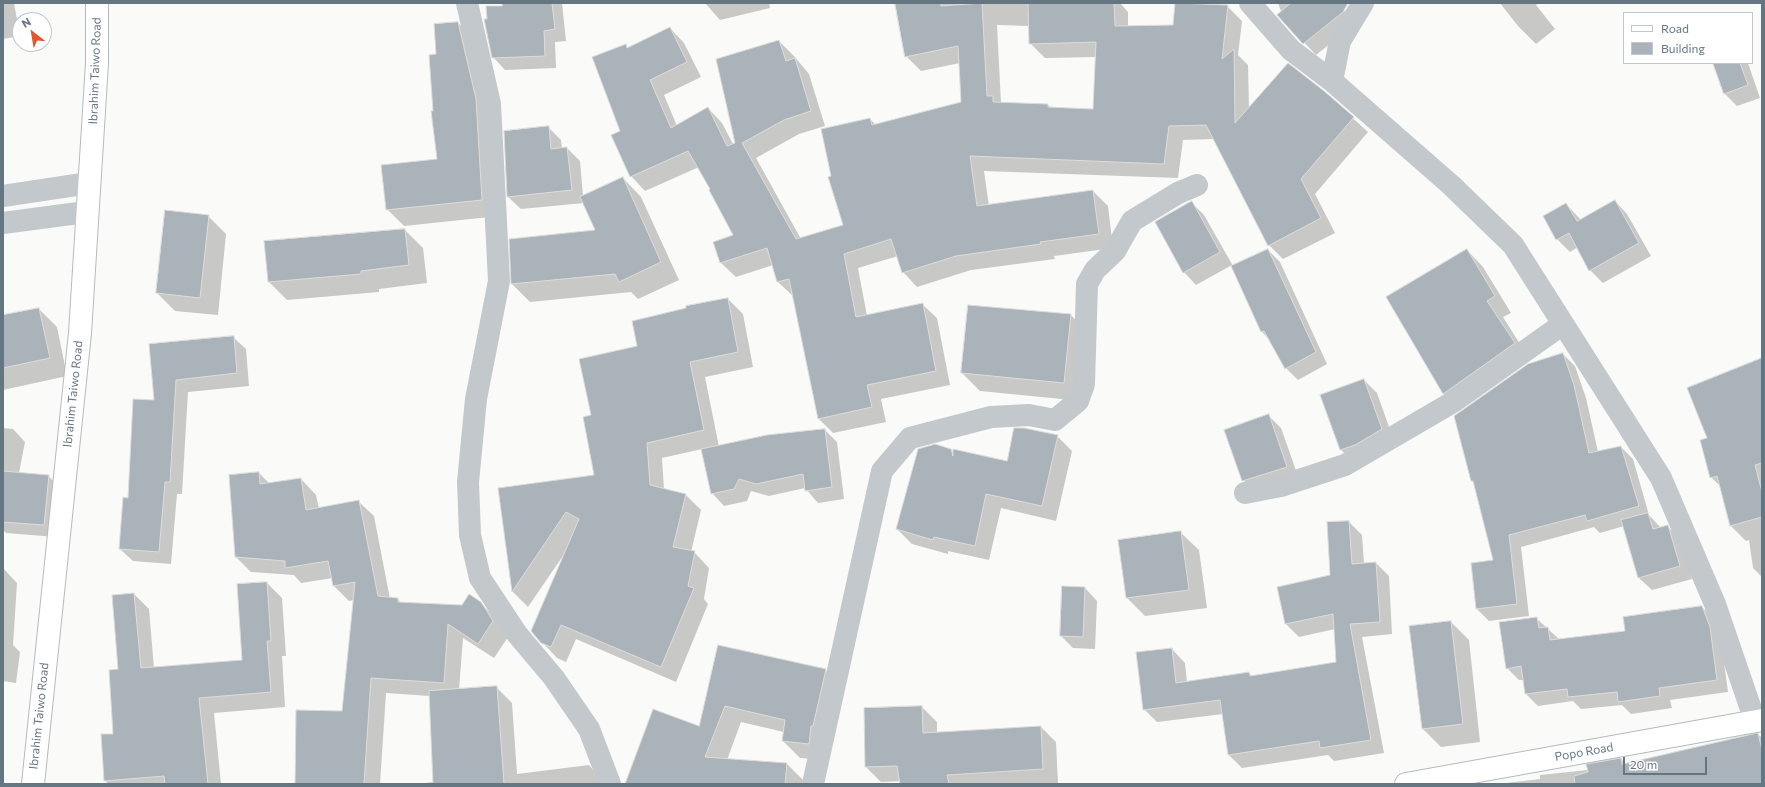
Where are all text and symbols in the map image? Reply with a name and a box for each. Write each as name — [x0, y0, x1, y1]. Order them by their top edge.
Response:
north arrow — [12, 12, 52, 52]
legend — [1623, 12, 1753, 64]
text: N — [19, 14, 33, 30]
street label: Ibrahim Taiwo Road — [86, 17, 104, 125]
text: Road — [1661, 21, 1689, 35]
text: Building — [1661, 41, 1705, 55]
street label: Ibrahim Taiwo Road — [60, 340, 86, 448]
street label: Ibrahim Taiwo Road — [26, 662, 52, 770]
street label: Popo Road — [1554, 740, 1614, 764]
scale bar — [1625, 749, 1709, 775]
text: 20 m — [1630, 757, 1657, 771]

